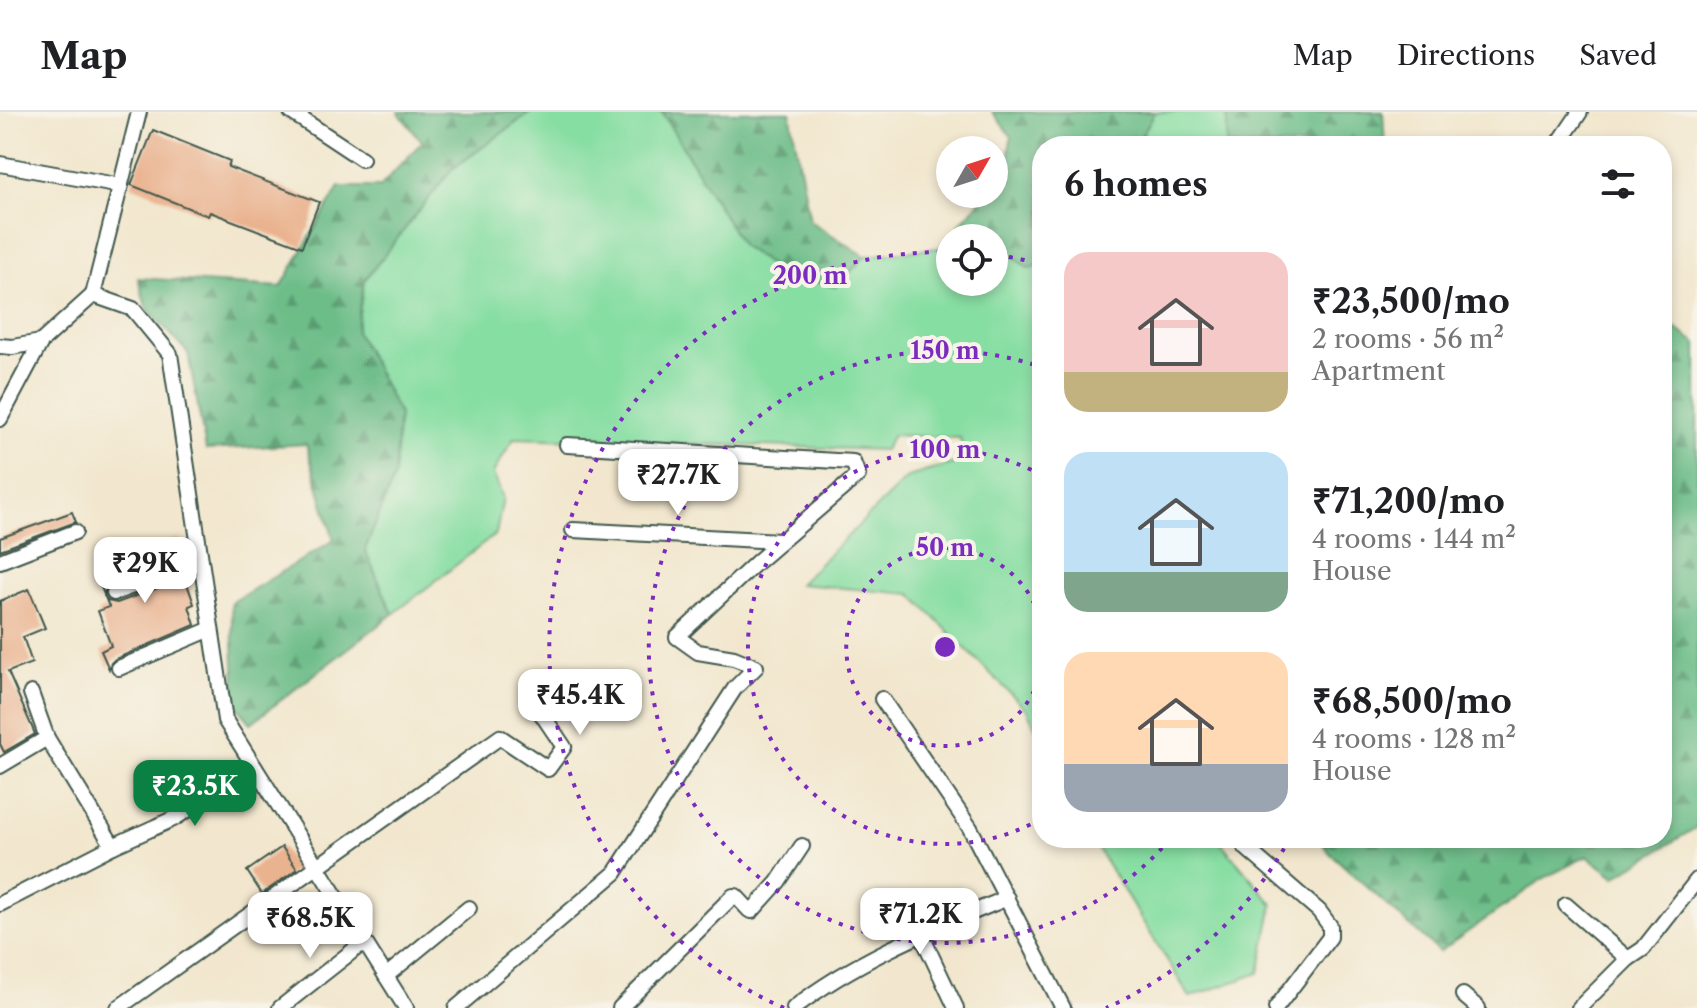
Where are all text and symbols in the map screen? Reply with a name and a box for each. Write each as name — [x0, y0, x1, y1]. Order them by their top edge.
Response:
text: Map — [40, 32, 128, 79]
text: Map — [1293, 38, 1353, 72]
text: Directions — [1397, 38, 1535, 72]
text: Saved — [1579, 38, 1657, 72]
north arrow — [936, 136, 1008, 208]
map controls — [936, 136, 1008, 296]
icon: filters — [1596, 162, 1640, 206]
text: 6 homes — [1064, 163, 1208, 205]
button: locate — [936, 224, 1008, 296]
text: 200 m — [773, 261, 847, 290]
text: ₹23,500/mo — [1312, 280, 1510, 322]
icon: home — [1128, 284, 1224, 380]
text: 2 rooms · 56 m² — [1312, 323, 1504, 355]
text: 150 m — [910, 336, 980, 365]
text: Apartment — [1312, 355, 1445, 387]
text: 100 m — [909, 435, 981, 464]
pin: ₹27.7K — [613, 449, 743, 517]
text: ₹27.7K — [636, 459, 720, 491]
text: ₹71,200/mo — [1312, 480, 1505, 522]
icon: home — [1128, 484, 1224, 580]
text: 4 rooms · 144 m² — [1312, 523, 1516, 555]
text: 50 m — [916, 533, 974, 562]
pin: ₹29K — [98, 537, 192, 605]
text: ₹29K — [112, 547, 178, 579]
text: House — [1312, 555, 1392, 587]
centre of rings — [931, 633, 959, 661]
pin: ₹45.4K — [515, 669, 645, 737]
text: ₹45.4K — [536, 679, 624, 711]
text: ₹68,500/mo — [1312, 680, 1512, 722]
icon: home — [1128, 684, 1224, 780]
text: 4 rooms · 128 m² — [1312, 723, 1516, 755]
text: House — [1312, 755, 1392, 787]
pin: ₹23.5K — [130, 760, 260, 828]
text: ₹23.5K — [151, 770, 239, 802]
pin: ₹71.2K — [855, 888, 985, 956]
pin: ₹68.5K — [245, 892, 375, 960]
text: ₹71.2K — [878, 898, 962, 930]
text: ₹68.5K — [266, 902, 354, 934]

